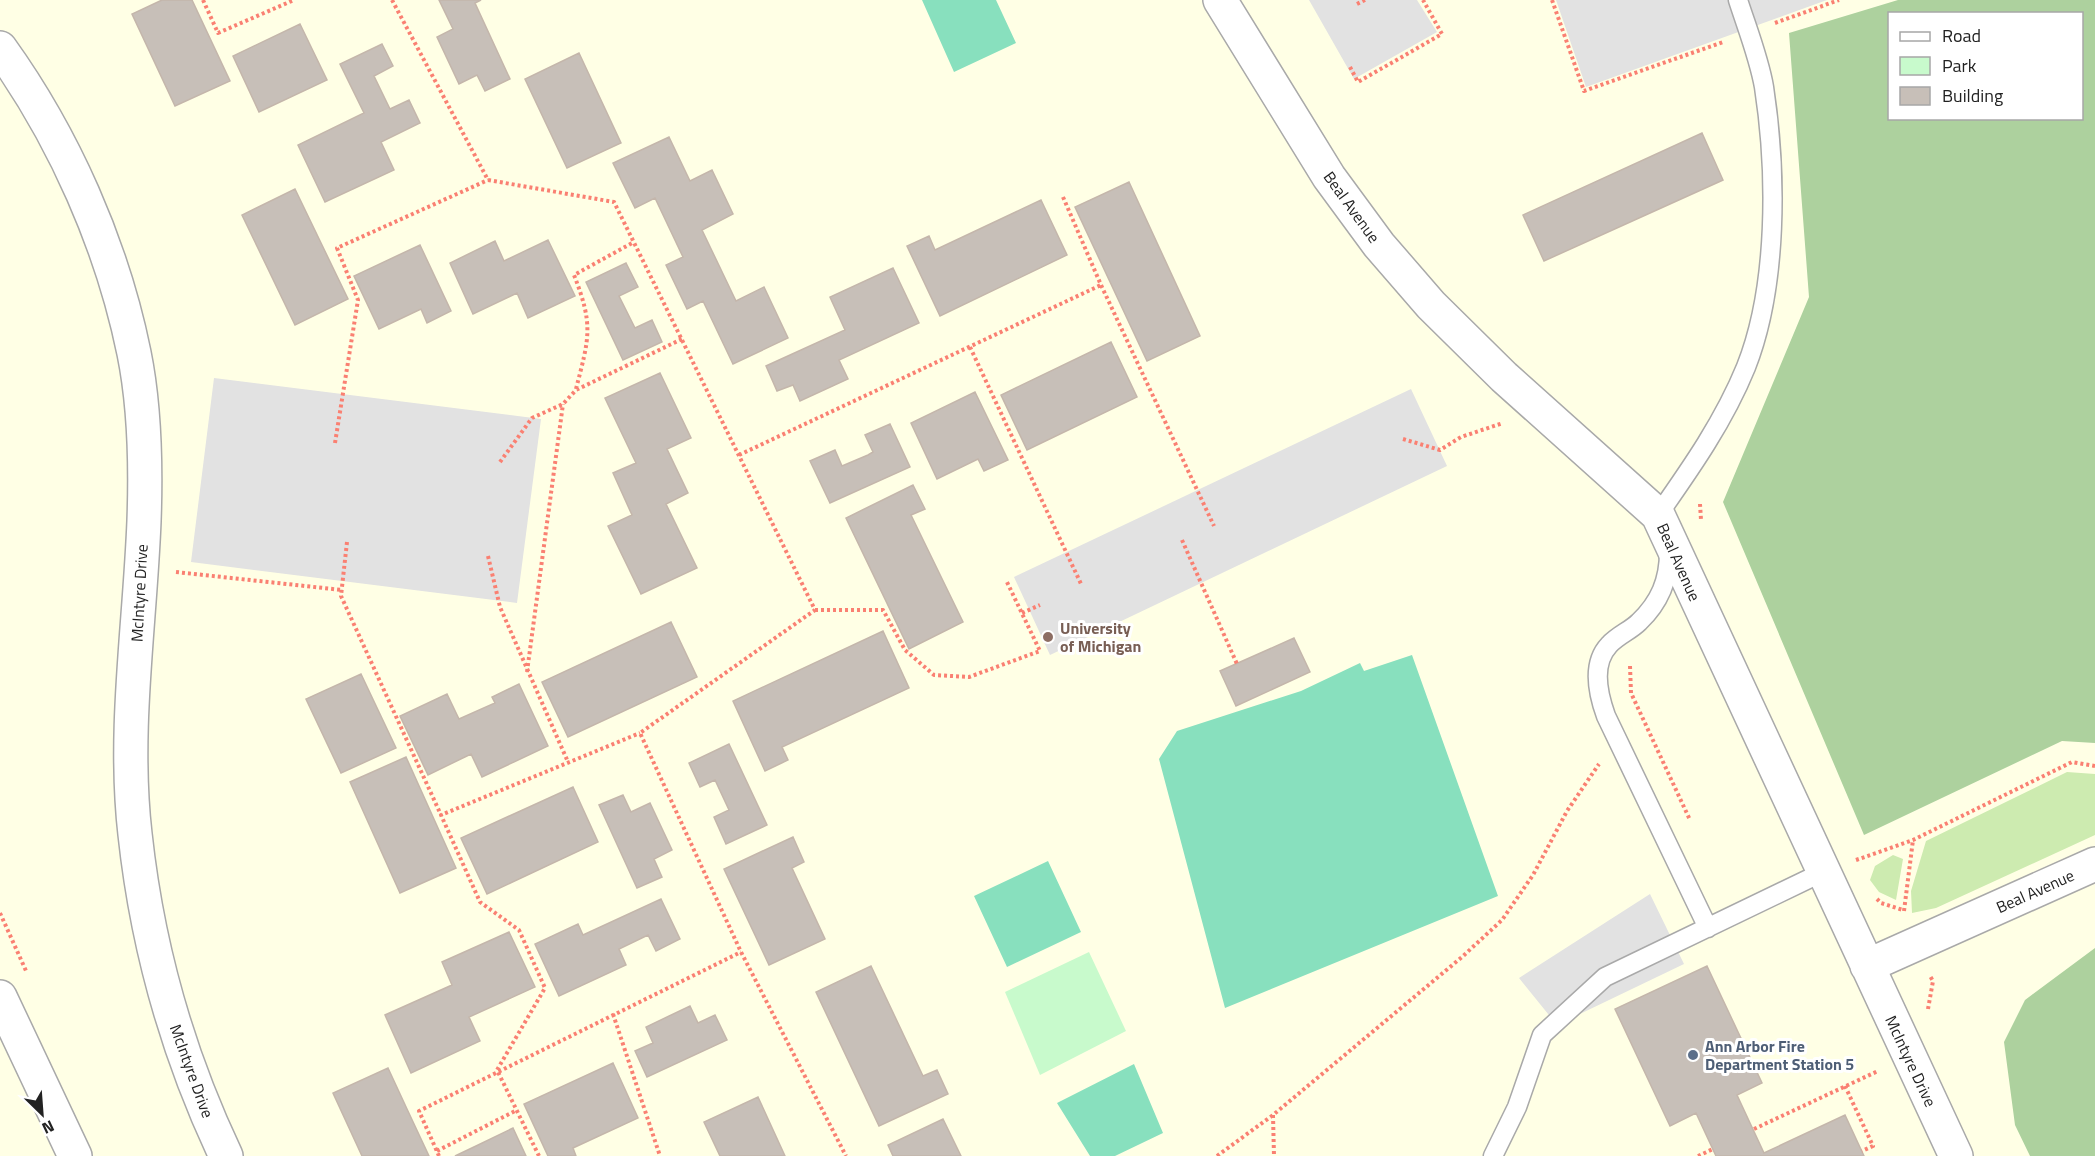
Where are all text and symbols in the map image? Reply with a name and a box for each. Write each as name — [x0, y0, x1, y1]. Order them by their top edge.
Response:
legend — [1888, 12, 2083, 120]
text: Road — [1942, 22, 1981, 49]
text: Park — [1942, 52, 1977, 79]
text: Building — [1942, 82, 2003, 109]
street label: Beal Avenue — [1318, 166, 1386, 248]
street label: Beal Avenue — [1651, 519, 1707, 605]
street label: McIntyre Drive — [124, 543, 154, 643]
place label: University of Michigan — [1060, 616, 1141, 658]
marker: University of Michigan — [1041, 630, 1055, 644]
street label: Beal Avenue — [1992, 863, 2078, 919]
street label: McIntyre Drive — [1879, 1011, 1943, 1111]
street label: McIntyre Drive — [164, 1021, 220, 1121]
place label: Ann Arbor Fire Department Station 5 — [1705, 1034, 1854, 1076]
marker: Ann Arbor Fire Department Station 5 — [1686, 1048, 1700, 1062]
north arrow — [12, 1084, 72, 1144]
text: N — [38, 1114, 58, 1141]

